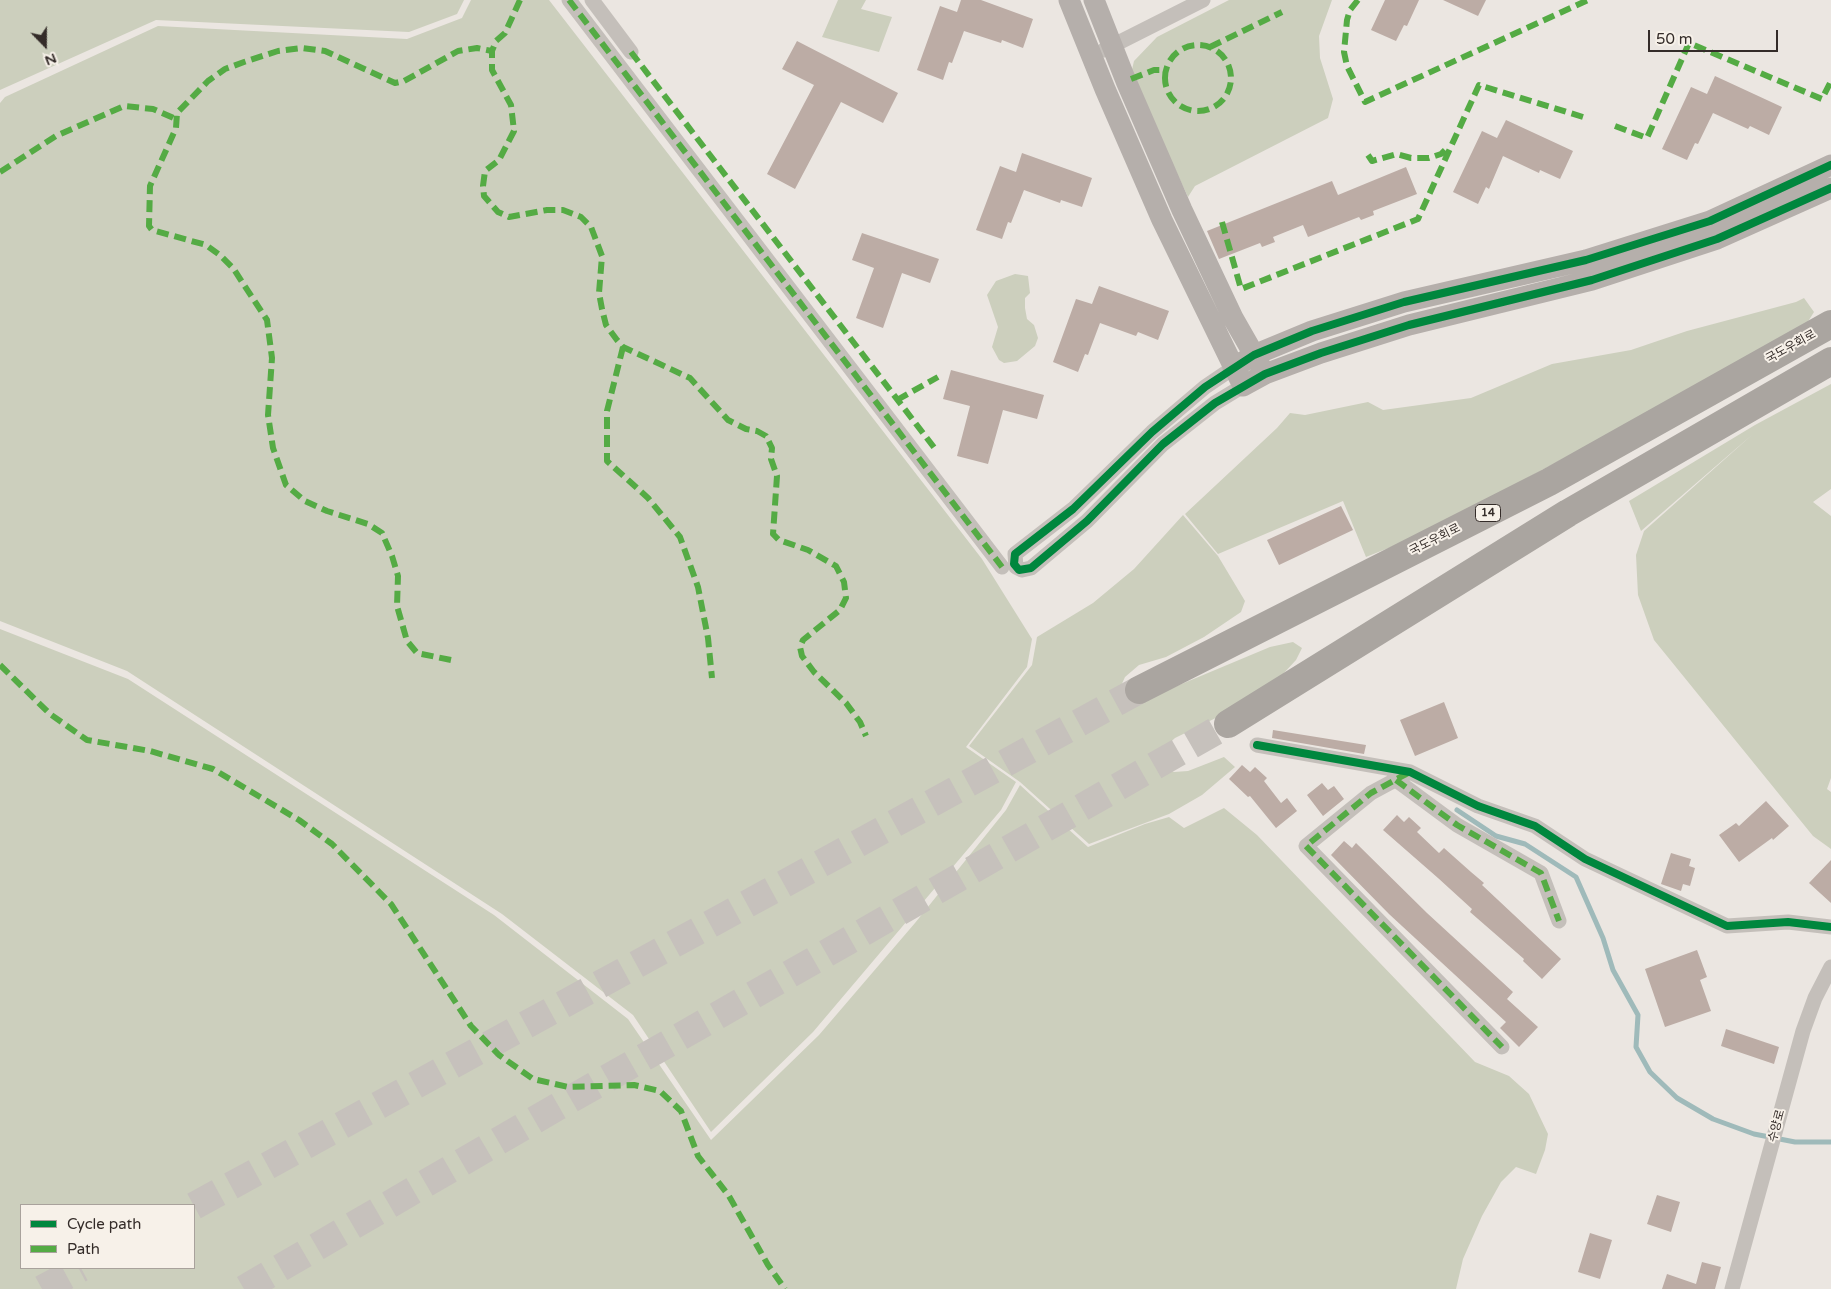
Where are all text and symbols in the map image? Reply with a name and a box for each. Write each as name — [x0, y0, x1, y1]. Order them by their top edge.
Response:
north arrow — [20, 20, 70, 70]
scale bar — [1651, 20, 1781, 52]
text: 50 m — [1656, 30, 1693, 48]
text: N — [42, 49, 59, 69]
street label: 국도우회로 — [1763, 327, 1819, 367]
road number: 14 — [1476, 504, 1500, 522]
street label: 국도우회로 — [1407, 521, 1463, 559]
street label: 수양로 — [1766, 1108, 1788, 1144]
legend — [20, 1204, 195, 1269]
text: Cycle path — [67, 1215, 141, 1233]
text: Path — [67, 1240, 100, 1258]

